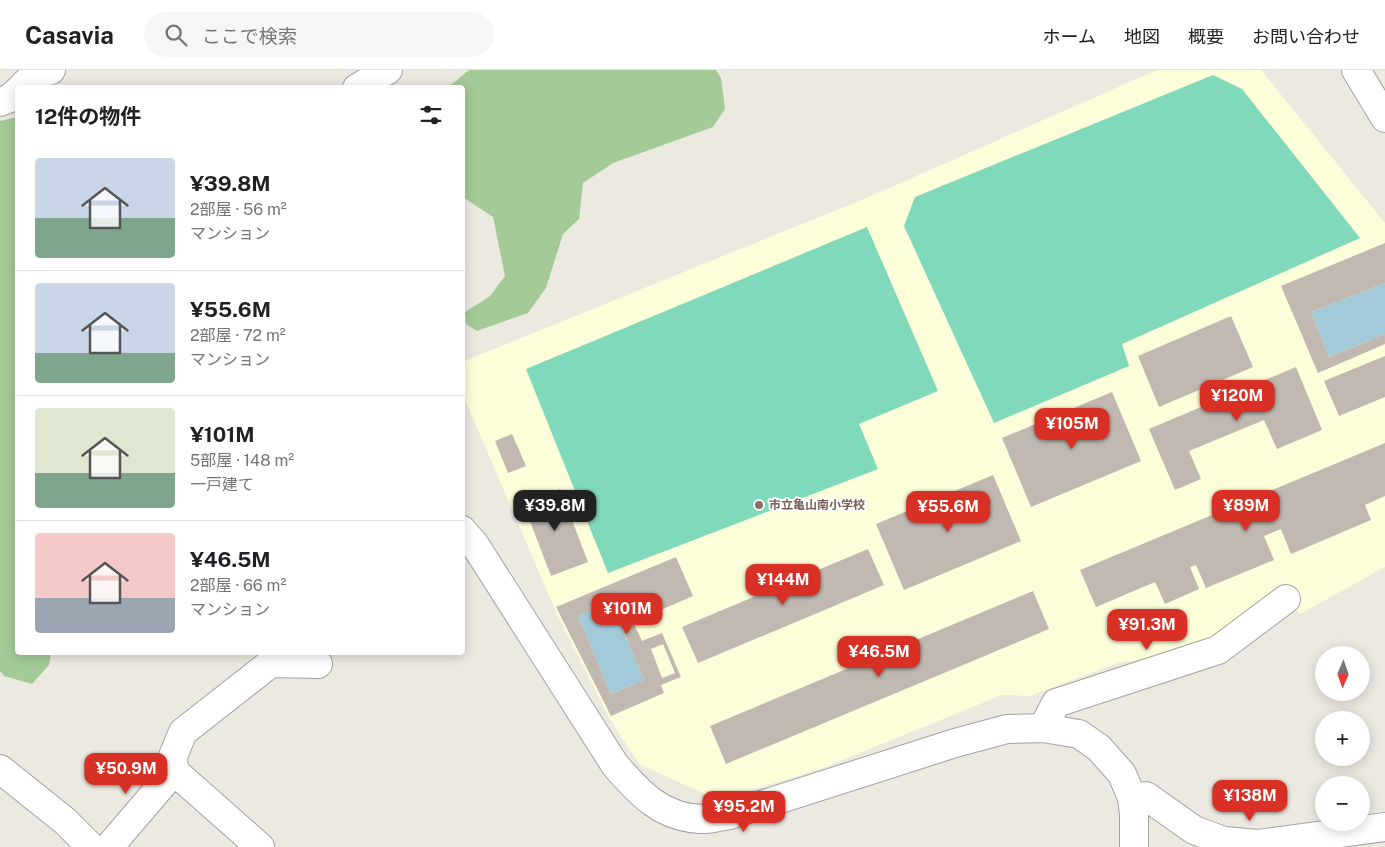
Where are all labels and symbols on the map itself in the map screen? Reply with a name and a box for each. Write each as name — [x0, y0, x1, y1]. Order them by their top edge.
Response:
pin: ¥120M — [1202, 380, 1272, 422]
pin: ¥105M — [1037, 408, 1107, 450]
pin: ¥39.8M — [514, 490, 596, 532]
pin: ¥55.6M — [907, 490, 989, 533]
pin: ¥89M — [1216, 490, 1276, 532]
place label: 市立亀山南小学校 — [769, 498, 865, 512]
marker: 市立亀山南小学校 — [753, 499, 765, 511]
pin: ¥144M — [748, 564, 818, 606]
pin: ¥101M — [592, 592, 662, 635]
pin: ¥91.3M — [1106, 608, 1188, 651]
pin: ¥46.5M — [838, 636, 920, 678]
north arrow — [1315, 646, 1370, 701]
pin: ¥50.9M — [85, 752, 167, 795]
pin: ¥138M — [1215, 780, 1285, 822]
pin: ¥95.2M — [703, 790, 785, 833]

